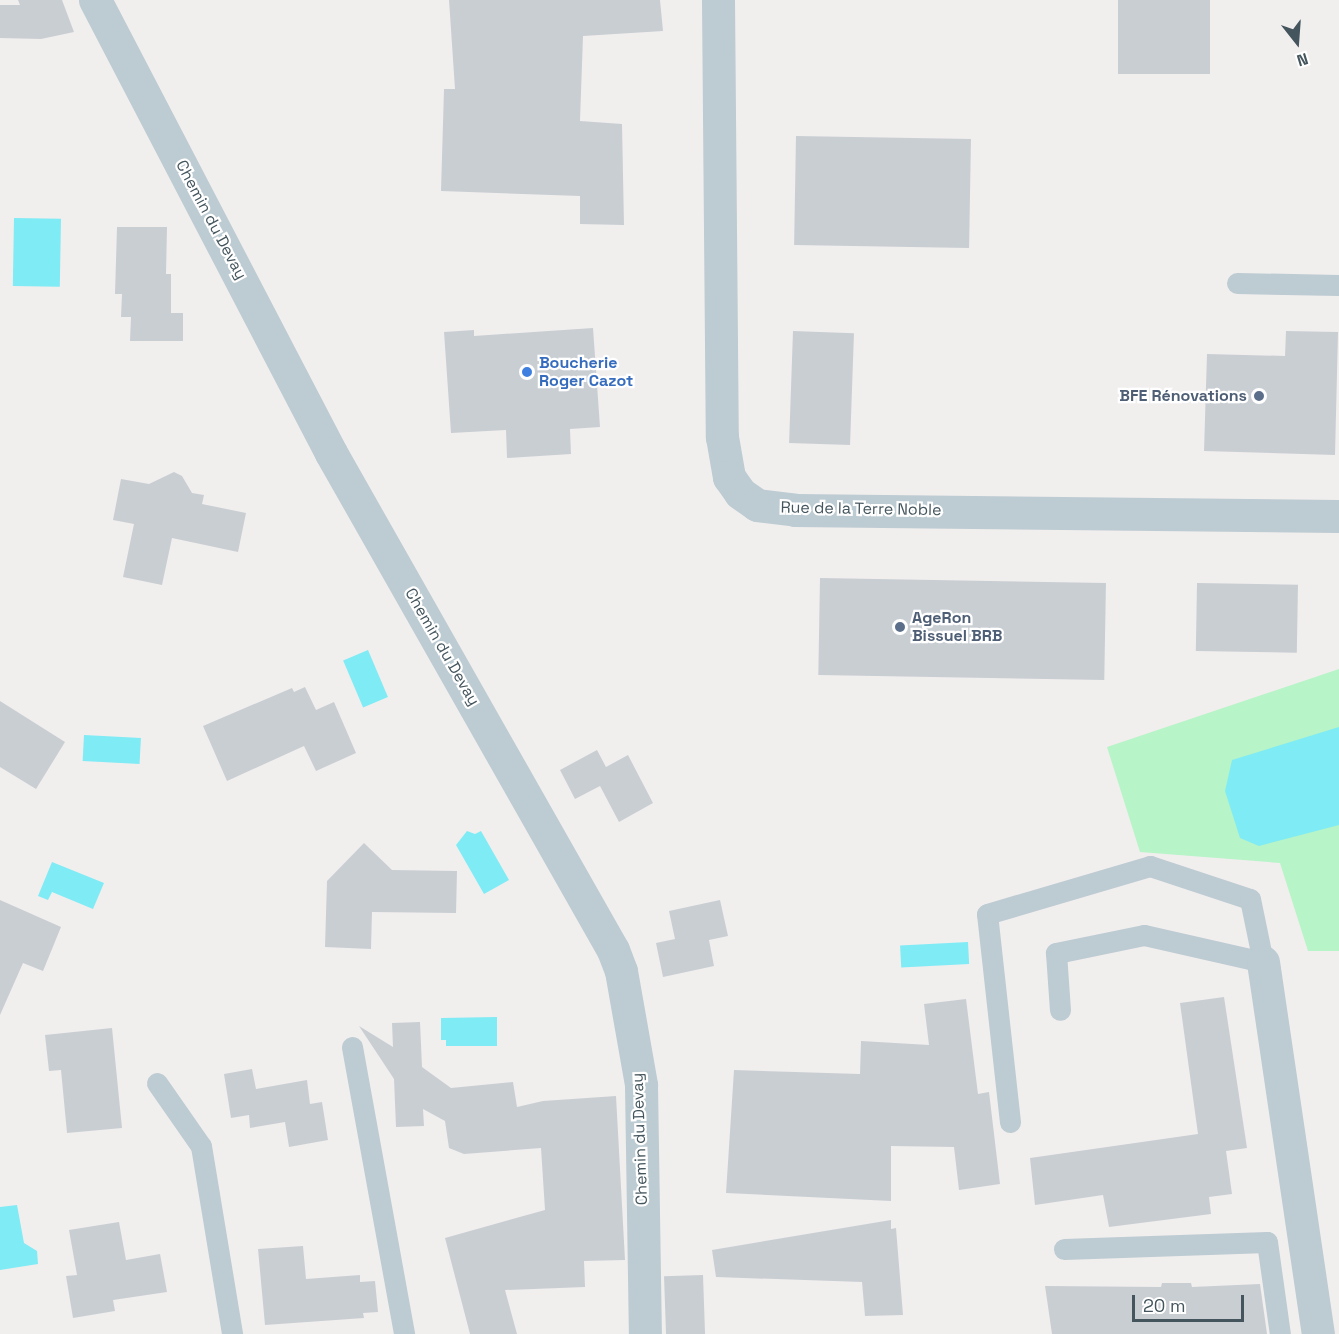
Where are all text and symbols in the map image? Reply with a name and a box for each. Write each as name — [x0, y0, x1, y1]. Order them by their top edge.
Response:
north arrow — [1267, 12, 1327, 72]
text: N — [1294, 48, 1311, 71]
street label: Chemin du Devay — [171, 157, 251, 283]
place label: Boucherie Roger Cazot — [539, 353, 633, 391]
marker: Boucherie Roger Cazot — [520, 365, 534, 379]
place label: BFE Rénovations — [1119, 386, 1247, 406]
marker: BFE Rénovations — [1252, 389, 1266, 403]
street label: Rue de la Terre Noble — [780, 498, 942, 520]
street label: Chemin du Devay — [401, 585, 483, 709]
place label: AgeRon Bissuel BRB — [912, 608, 1002, 646]
marker: AgeRon Bissuel BRB — [893, 620, 907, 634]
street label: Chemin du Devay — [628, 1073, 652, 1205]
scale bar — [1135, 1283, 1248, 1321]
text: 20 m — [1143, 1294, 1186, 1317]

